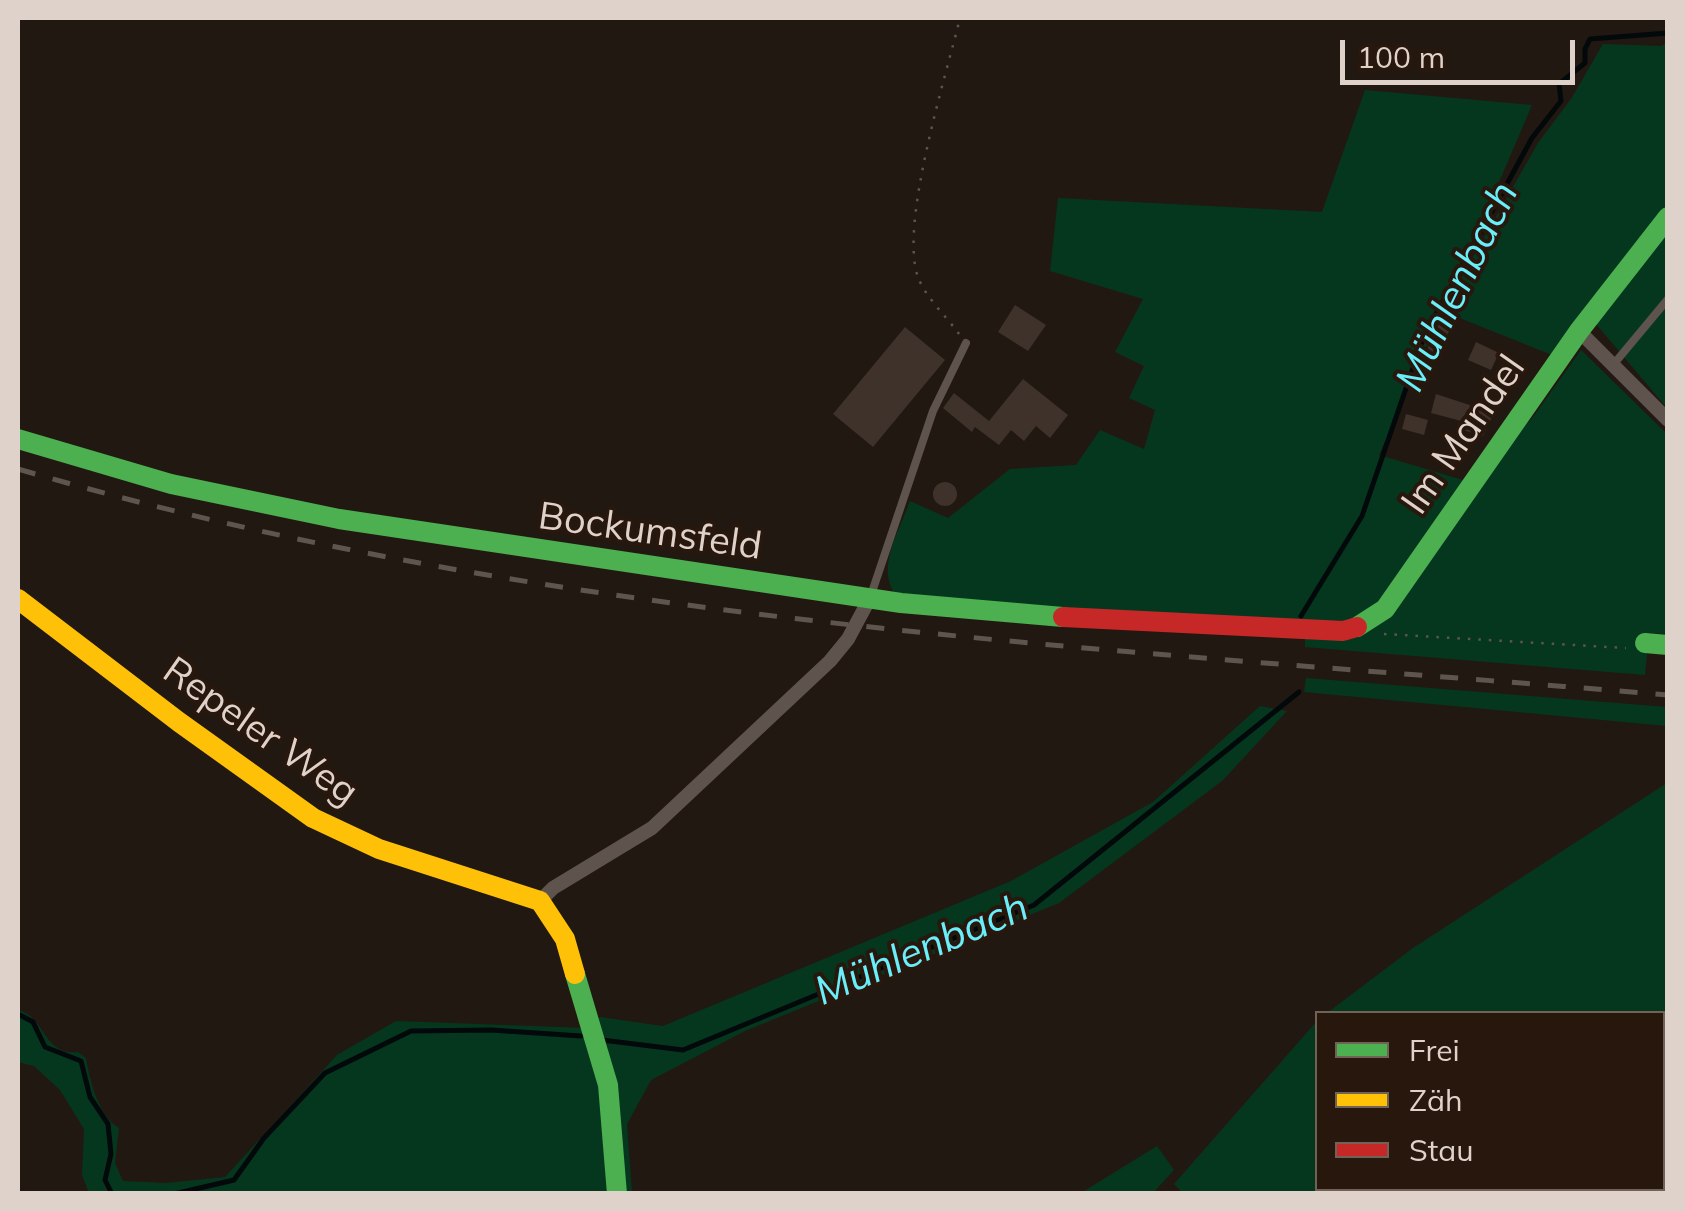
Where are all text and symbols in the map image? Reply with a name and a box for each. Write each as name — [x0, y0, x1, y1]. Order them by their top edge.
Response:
scale bar — [1345, 20, 1580, 82]
text: 100 m — [1357, 38, 1445, 76]
water label: Mühlenbach — [1387, 175, 1529, 399]
street label: Im Mandel — [1393, 347, 1535, 523]
street label: Bockumsfeld — [535, 494, 765, 570]
street label: Repeler Weg — [154, 648, 366, 816]
water label: Mühlenbach — [808, 884, 1036, 1016]
legend — [1315, 1011, 1665, 1191]
text: Frei — [1409, 1031, 1460, 1069]
text: Zäh — [1409, 1081, 1462, 1119]
text: Stau — [1409, 1131, 1473, 1169]

